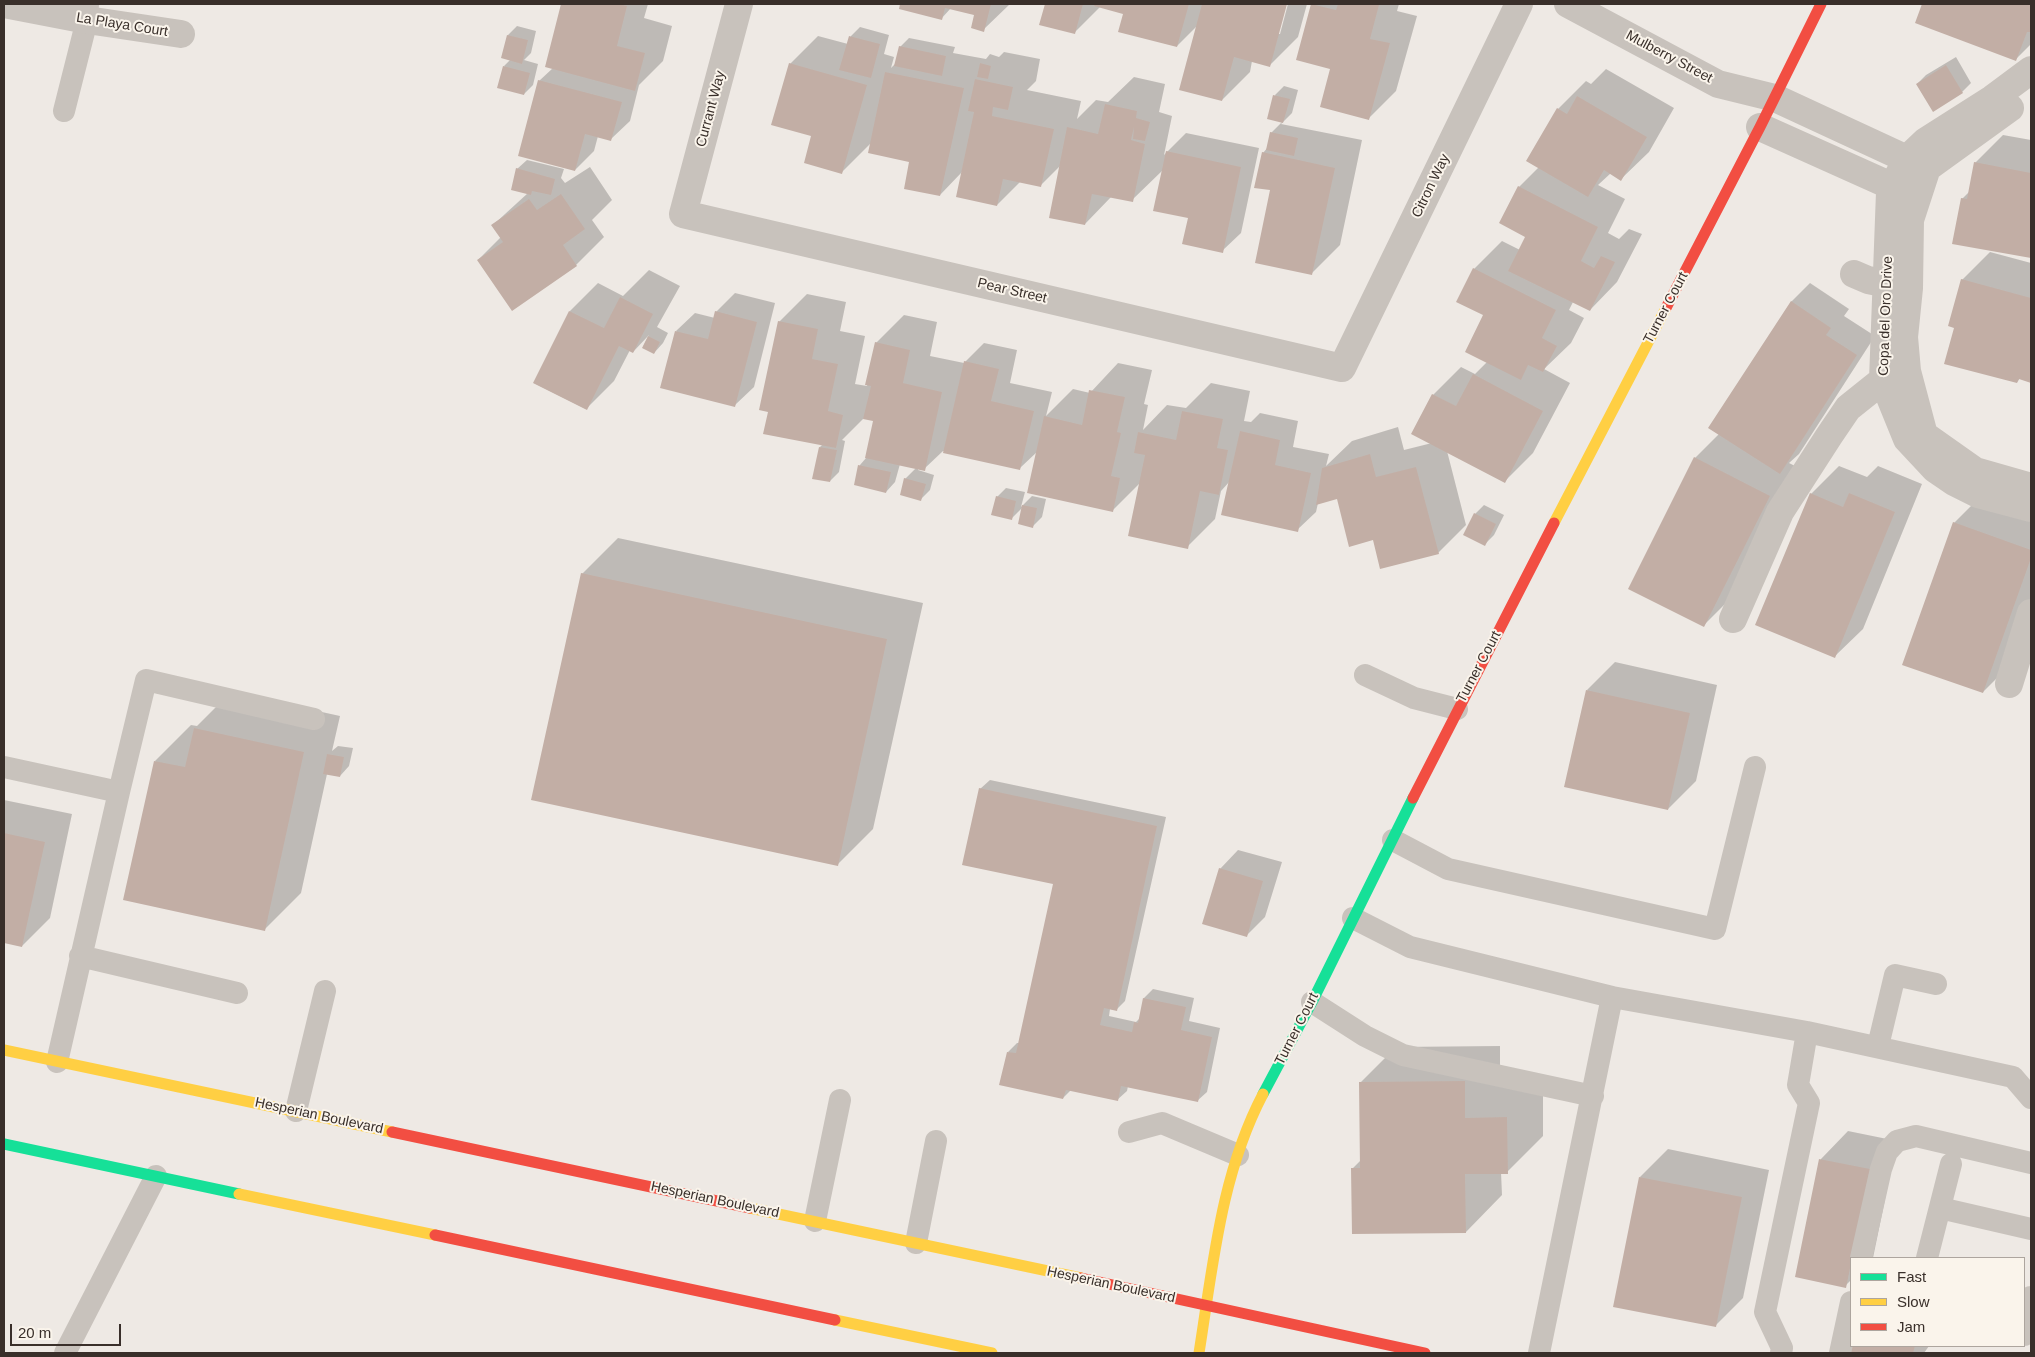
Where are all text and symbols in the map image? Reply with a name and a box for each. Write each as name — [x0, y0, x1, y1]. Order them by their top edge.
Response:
street label: La Playa Court — [75, 9, 169, 41]
street label: Mulberry Street — [1623, 27, 1715, 87]
street label: Currant Way — [693, 69, 729, 149]
street label: Citron Way — [1408, 151, 1454, 221]
street label: Copa del Oro Drive — [1876, 256, 1896, 376]
street label: Turner Court — [1640, 269, 1692, 347]
street label: Pear Street — [976, 275, 1048, 307]
street label: Turner Court — [1453, 628, 1505, 706]
street label: Turner Court — [1272, 990, 1322, 1068]
street label: Hesperian Boulevard — [253, 1094, 385, 1138]
street label: Hesperian Boulevard — [649, 1178, 781, 1222]
legend — [1850, 1257, 2025, 1347]
street label: Hesperian Boulevard — [1045, 1263, 1177, 1307]
text: Fast — [1897, 1268, 1926, 1285]
text: Slow — [1897, 1293, 1930, 1310]
scale bar — [12, 1314, 124, 1346]
text: Jam — [1897, 1318, 1925, 1335]
text: 20 m — [18, 1324, 51, 1341]

